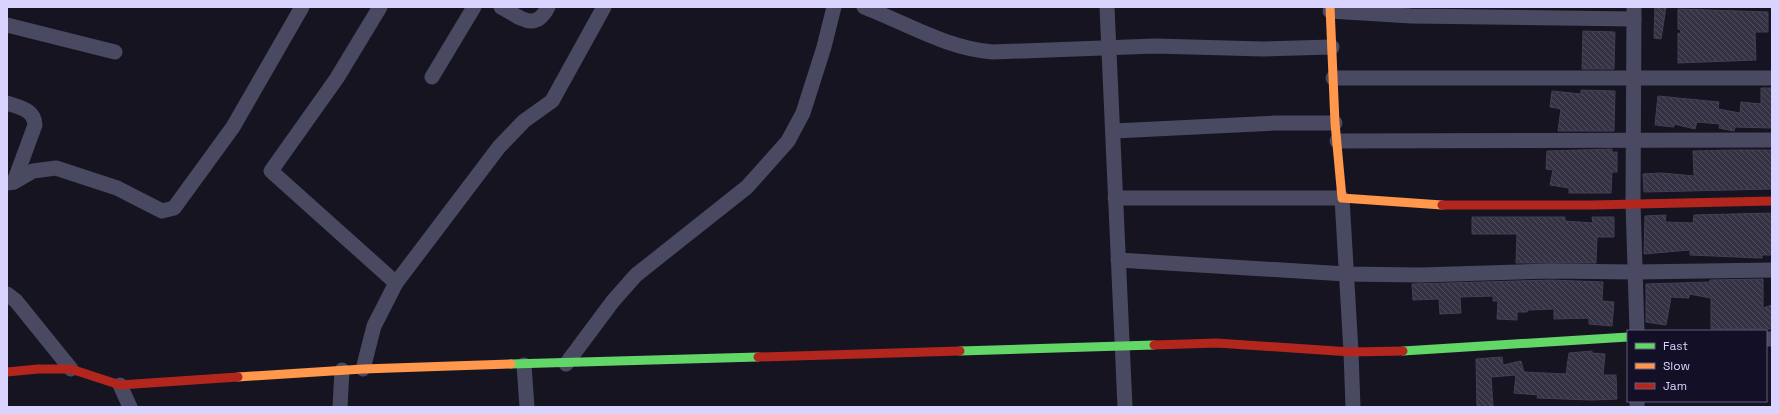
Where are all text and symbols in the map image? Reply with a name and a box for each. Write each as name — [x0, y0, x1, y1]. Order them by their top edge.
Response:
legend — [1627, 330, 1767, 402]
text: Fast — [1663, 338, 1688, 354]
text: Slow — [1663, 358, 1690, 374]
text: Jam — [1663, 378, 1687, 394]

